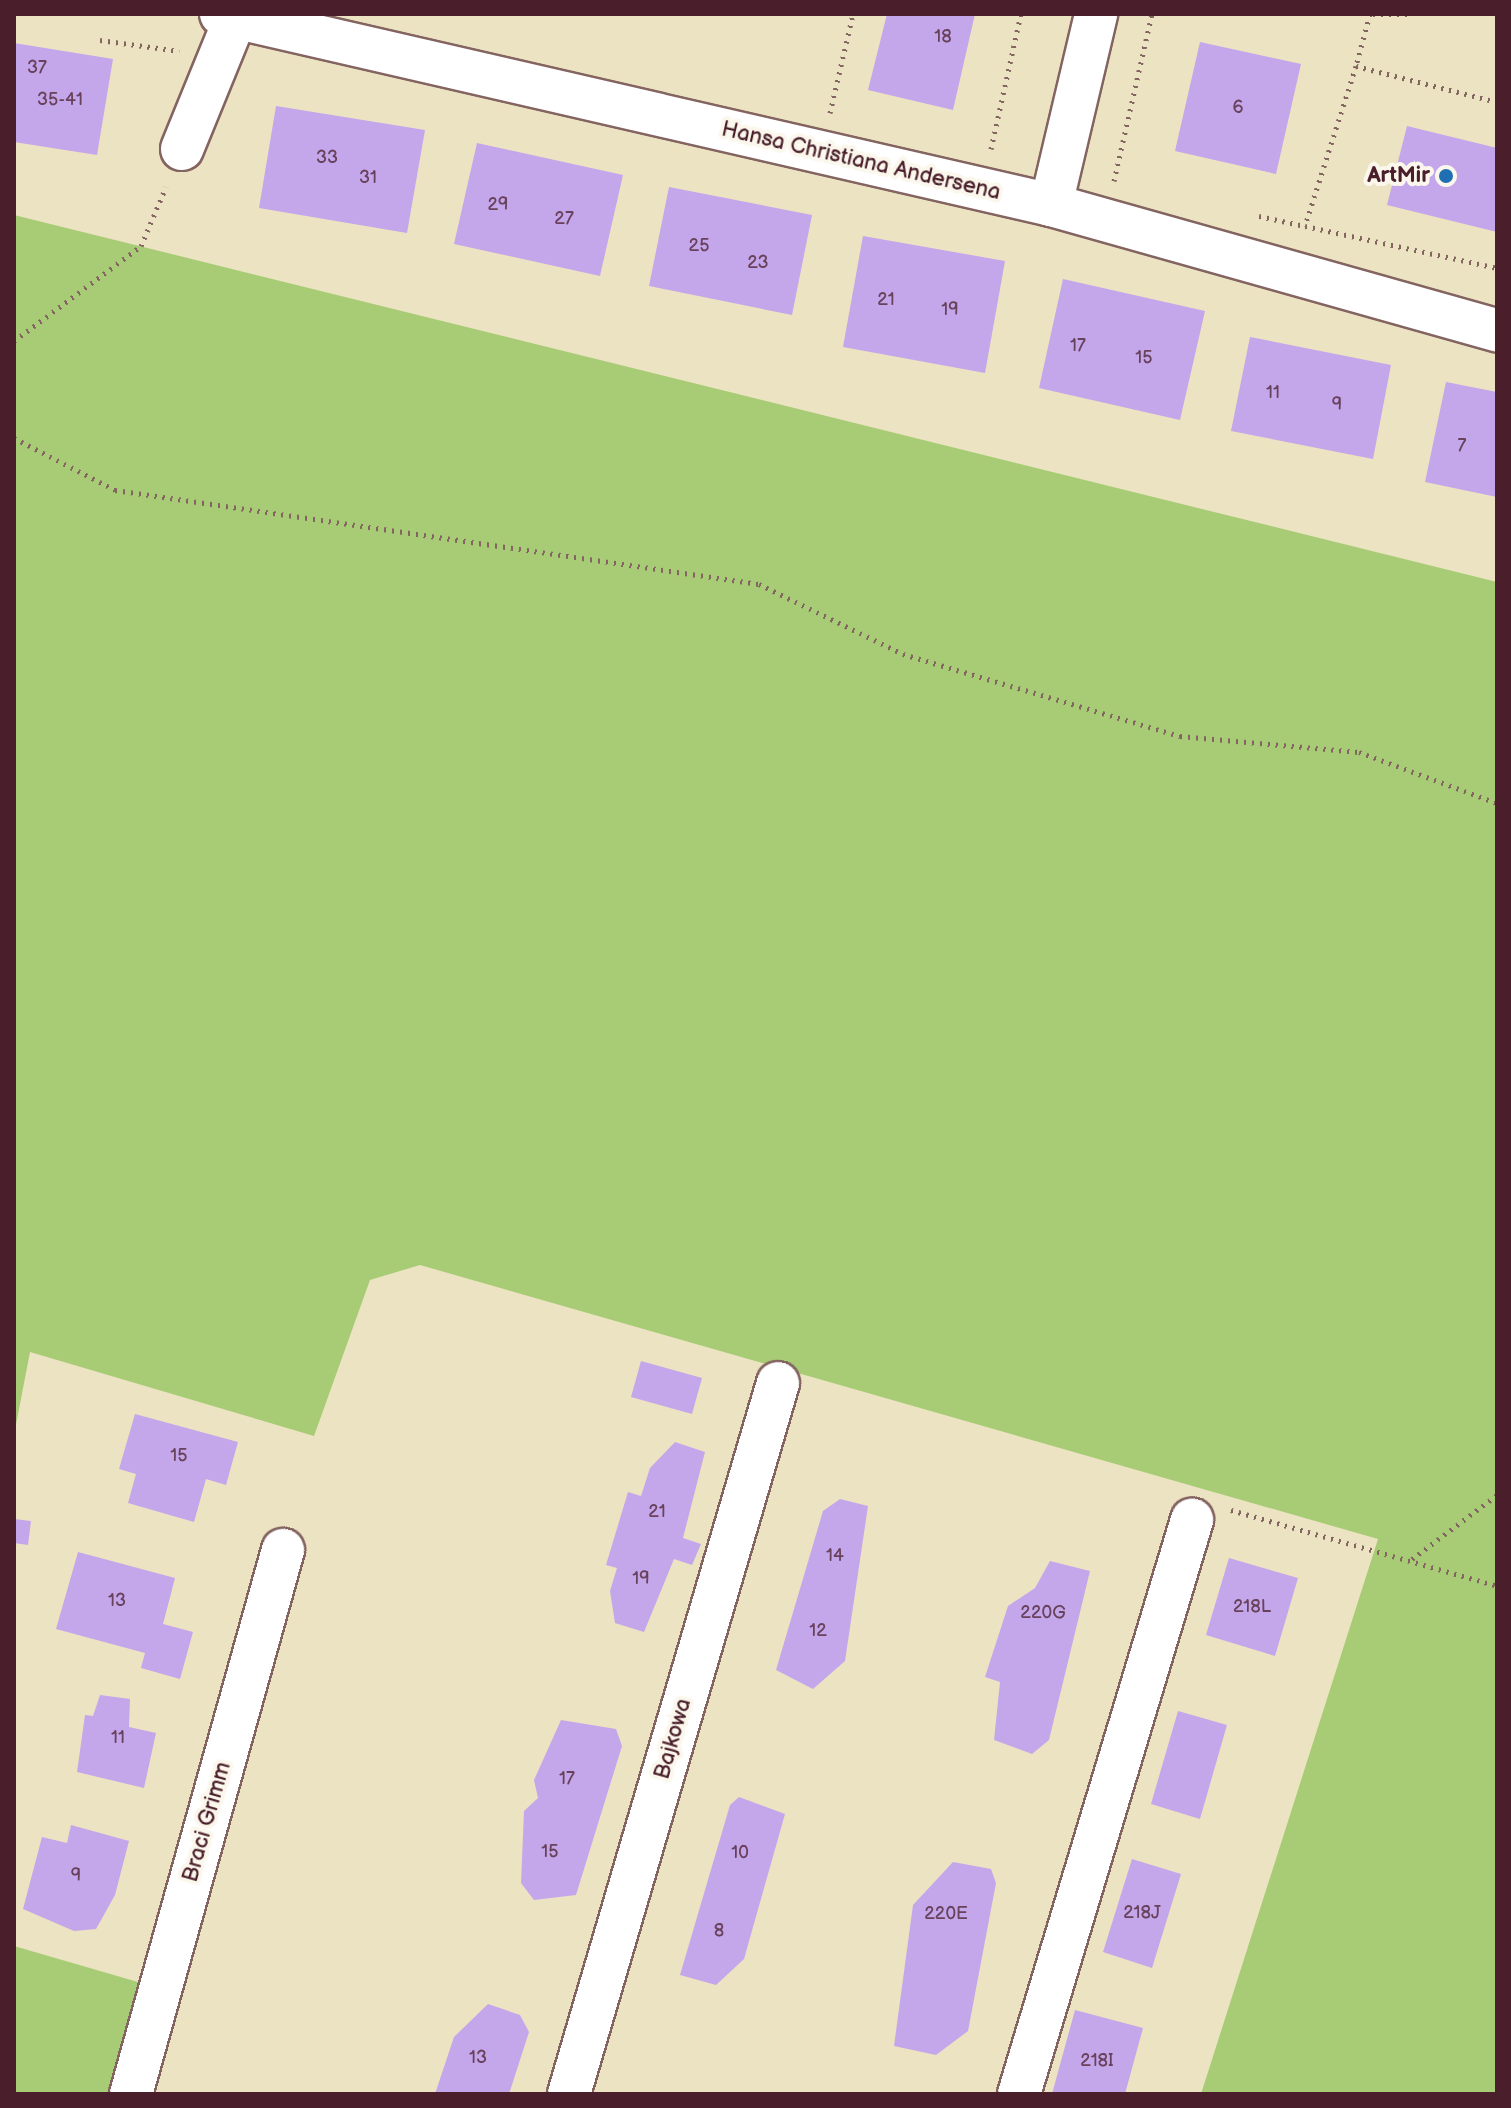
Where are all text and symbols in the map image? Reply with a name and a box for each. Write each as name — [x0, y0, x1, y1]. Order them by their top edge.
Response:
house number: 18 — [934, 26, 952, 48]
house number: 37 — [27, 57, 47, 79]
house number: 35-41 — [37, 89, 83, 111]
house number: 6 — [1233, 97, 1243, 119]
street label: Hansa Christiana Andersena — [719, 116, 1003, 206]
house number: 33 — [316, 147, 338, 169]
place label: ArtMir — [1367, 163, 1430, 189]
house number: 31 — [359, 167, 377, 189]
marker: ArtMir — [1437, 167, 1455, 185]
house number: 29 — [487, 194, 509, 216]
house number: 27 — [554, 208, 574, 230]
house number: 25 — [689, 235, 709, 257]
house number: 23 — [747, 252, 769, 274]
house number: 21 — [877, 289, 895, 311]
house number: 19 — [941, 299, 959, 321]
house number: 17 — [1070, 335, 1086, 357]
house number: 15 — [1135, 347, 1153, 369]
house number: 11 — [1266, 382, 1280, 404]
house number: 9 — [1332, 394, 1342, 416]
house number: 7 — [1458, 435, 1466, 457]
house number: 15 — [170, 1445, 188, 1467]
house number: 21 — [648, 1501, 666, 1523]
house number: 14 — [826, 1545, 844, 1567]
house number: 19 — [632, 1568, 650, 1590]
house number: 13 — [108, 1590, 126, 1612]
house number: 218L — [1233, 1596, 1271, 1618]
house number: 220G — [1020, 1602, 1066, 1624]
house number: 12 — [809, 1620, 827, 1642]
street label: Bajkowa — [649, 1696, 697, 1782]
house number: 11 — [111, 1727, 125, 1749]
street label: Braci Grimm — [177, 1759, 237, 1885]
house number: 17 — [559, 1768, 575, 1790]
house number: 15 — [541, 1841, 559, 1863]
house number: 10 — [731, 1842, 749, 1864]
house number: 9 — [71, 1865, 81, 1887]
house number: 218J — [1123, 1902, 1161, 1924]
house number: 220E — [924, 1903, 968, 1925]
house number: 8 — [714, 1920, 724, 1942]
house number: 13 — [469, 2047, 487, 2069]
house number: 218I — [1080, 2050, 1114, 2072]

